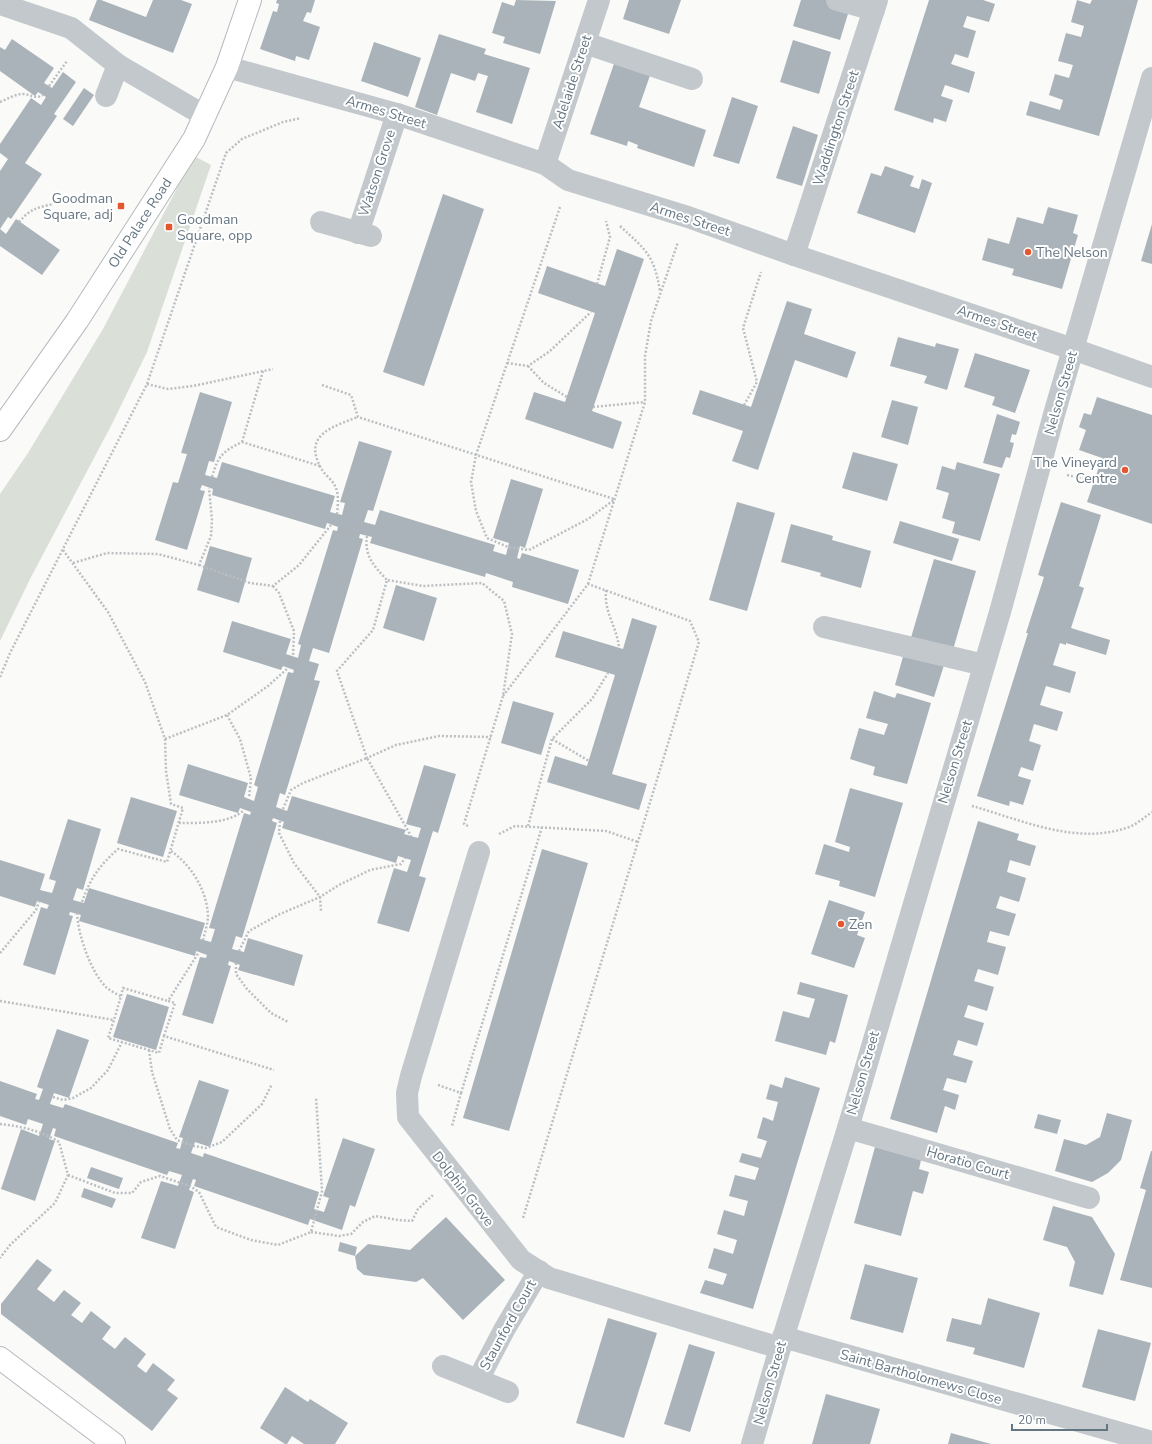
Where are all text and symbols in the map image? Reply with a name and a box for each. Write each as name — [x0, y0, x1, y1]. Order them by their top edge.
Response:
street label: Adelaide Street — [548, 32, 596, 132]
street label: Waddington Street — [808, 68, 864, 188]
street label: Armes Street — [343, 91, 429, 133]
street label: Watson Grove — [354, 127, 400, 219]
street label: Old Palace Road — [104, 174, 176, 272]
place label: Goodman Square, adj — [43, 189, 113, 224]
street label: Armes Street — [648, 197, 733, 241]
marker: Goodman Square, adj — [116, 201, 126, 211]
place label: Goodman Square, opp — [177, 210, 252, 245]
marker: Goodman Square, opp — [164, 222, 174, 232]
place label: The Nelson — [1036, 243, 1108, 262]
marker: The Nelson — [1023, 247, 1033, 257]
street label: Armes Street — [955, 300, 1040, 346]
street label: Nelson Street — [1040, 349, 1082, 437]
place label: The Vineyard Centre — [1034, 453, 1117, 488]
marker: The Vineyard Centre — [1120, 465, 1130, 475]
street label: Nelson Street — [933, 718, 977, 806]
place label: Zen — [849, 915, 872, 934]
marker: Zen — [836, 919, 846, 929]
street label: Nelson Street — [842, 1029, 884, 1117]
street label: Horatio Court — [924, 1142, 1012, 1184]
street label: Dolphin Grove — [428, 1147, 498, 1231]
street label: Staunford Court — [475, 1276, 541, 1374]
street label: Nelson Street — [749, 1339, 791, 1427]
street label: Saint Bartholomews Close — [838, 1345, 1004, 1409]
scale bar — [1012, 1406, 1107, 1432]
text: 20 m — [1018, 1412, 1046, 1428]

